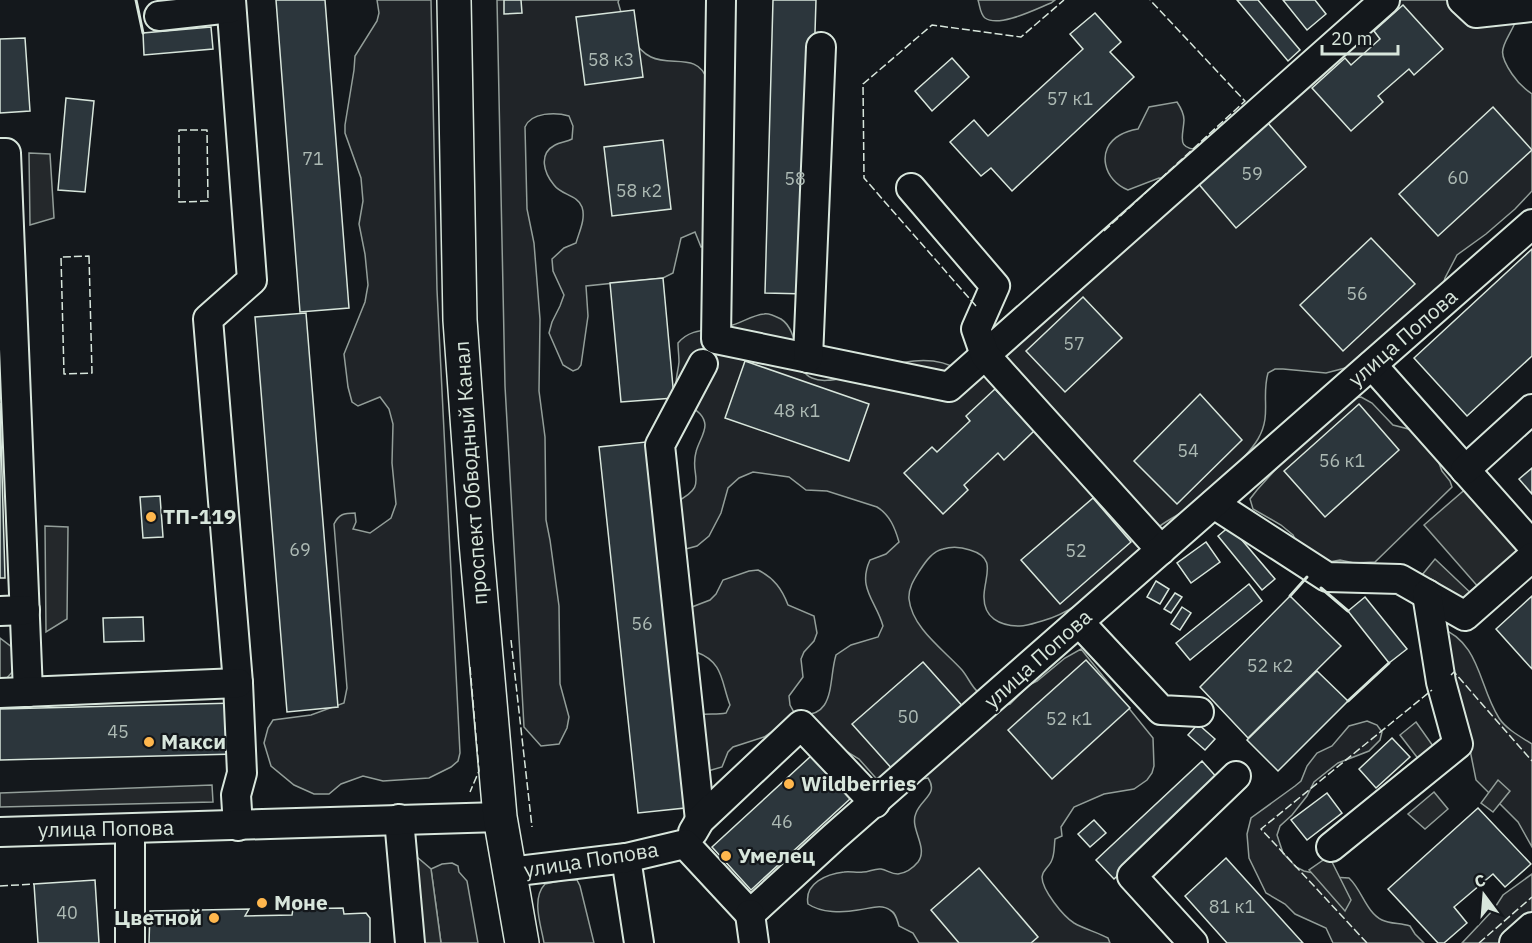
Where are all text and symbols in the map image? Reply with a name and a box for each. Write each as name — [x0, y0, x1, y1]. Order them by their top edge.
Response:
scale bar — [1322, 18, 1398, 56]
text: 20 m — [1331, 27, 1373, 50]
house number: 58 к3 — [588, 48, 634, 71]
house number: 57 к1 — [1047, 87, 1093, 110]
house number: 71 — [302, 147, 324, 170]
house number: 59 — [1241, 162, 1263, 185]
house number: 60 — [1447, 166, 1469, 189]
house number: 58 — [784, 167, 806, 190]
house number: 58 к2 — [616, 179, 662, 202]
street label: улица Попова — [1342, 282, 1463, 392]
house number: 56 — [1346, 282, 1368, 305]
house number: 57 — [1063, 332, 1085, 355]
street label: проспект Обводный Канал — [447, 340, 493, 606]
house number: 48 к1 — [774, 399, 820, 422]
house number: 54 — [1177, 439, 1199, 462]
house number: 56 к1 — [1319, 449, 1365, 472]
place label: ТП-119 — [163, 502, 236, 530]
marker: ТП-119 — [144, 510, 158, 524]
house number: 69 — [289, 538, 311, 561]
house number: 52 — [1065, 539, 1087, 562]
street label: улица Попова — [977, 602, 1097, 714]
house number: 56 — [631, 612, 653, 635]
house number: 52 к2 — [1247, 654, 1293, 677]
house number: 50 — [897, 705, 919, 728]
house number: 52 к1 — [1046, 707, 1092, 730]
house number: 45 — [107, 720, 129, 743]
place label: Макси — [161, 727, 226, 755]
marker: Макси — [142, 735, 156, 749]
place label: Wildberries — [801, 769, 917, 797]
marker: Wildberries — [782, 777, 796, 791]
house number: 46 — [771, 810, 793, 833]
street label: улица Попова — [38, 813, 174, 843]
street label: улица Попова — [521, 835, 660, 883]
place label: Умелец — [738, 841, 815, 869]
marker: Умелец — [719, 849, 733, 863]
north arrow — [1454, 865, 1514, 925]
text: С — [1472, 870, 1488, 892]
place label: Моне — [274, 888, 328, 916]
house number: 81 к1 — [1209, 895, 1255, 918]
marker: Моне — [255, 896, 269, 910]
house number: 40 — [56, 901, 78, 924]
place label: Цветной — [114, 903, 202, 931]
marker: Цветной — [207, 911, 221, 925]

